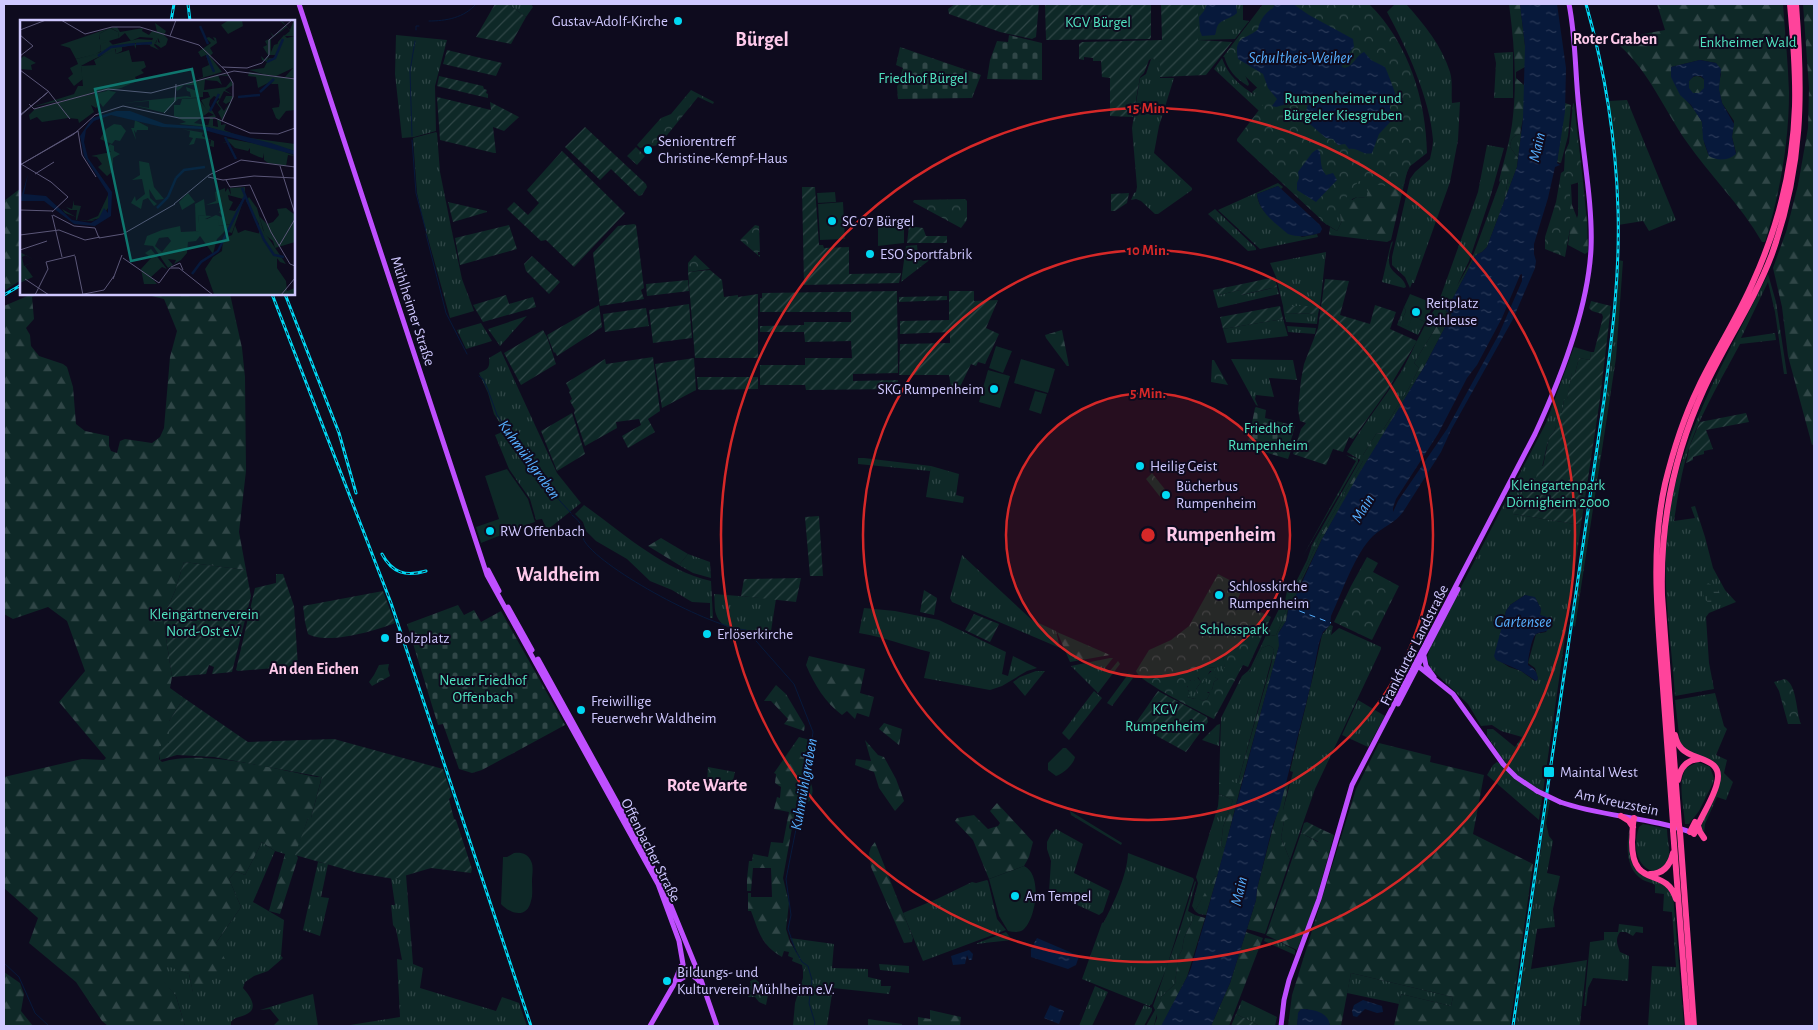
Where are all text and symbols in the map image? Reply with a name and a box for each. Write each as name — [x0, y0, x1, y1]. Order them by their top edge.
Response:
place label: Gustav-Adolf-Kirche — [552, 14, 668, 29]
marker: Gustav-Adolf-Kirche — [672, 15, 684, 27]
park label: KGV Bürgel — [1065, 15, 1131, 30]
inset map — [20, 20, 295, 295]
district label: Bürgel — [735, 30, 789, 50]
district label: Roter Graben — [1573, 31, 1657, 47]
park label: Enkheimer Wald — [1699, 35, 1797, 50]
water label: Schultheis-Weiher — [1248, 50, 1352, 66]
park label: Friedhof Bürgel — [878, 71, 968, 86]
park label: Rumpenheimer und Bürgeler Kiesgruben — [1283, 91, 1403, 123]
text: 15 Min. — [1127, 101, 1169, 116]
water label: Main — [1526, 131, 1548, 163]
place label: Seniorentreff Christine-Kempf-Haus — [658, 134, 788, 166]
marker: Seniorentreff Christine-Kempf-Haus — [642, 144, 654, 156]
place label: SC 07 Bürgel — [842, 214, 914, 229]
marker: SC 07 Bürgel — [826, 215, 838, 227]
text: 10 Min. — [1127, 243, 1169, 258]
place label: ESO Sportfabrik — [880, 247, 972, 262]
marker: ESO Sportfabrik — [864, 248, 876, 260]
street label: Mühlheimer Straße — [388, 255, 437, 368]
place label: Reitplatz Schleuse — [1426, 296, 1478, 328]
marker: Reitplatz Schleuse — [1410, 306, 1422, 318]
place label: SKG Rumpenheim — [877, 382, 984, 397]
marker: SKG Rumpenheim — [988, 383, 1000, 395]
text: 5 Min. — [1130, 386, 1166, 401]
water label: Kuhmühlgraben — [495, 417, 563, 502]
park label: Friedhof Rumpenheim — [1228, 421, 1308, 453]
place label: Heilig Geist — [1150, 459, 1217, 474]
marker: Heilig Geist — [1134, 460, 1146, 472]
park label: Kleingartenpark Dörnigheim 2000 — [1506, 478, 1610, 510]
place label: Bücherbus Rumpenheim — [1176, 479, 1256, 511]
marker: Bücherbus Rumpenheim — [1160, 489, 1172, 501]
water label: Main — [1348, 492, 1377, 525]
place label: RW Offenbach — [500, 524, 585, 539]
marker: RW Offenbach — [484, 525, 496, 537]
district label: Rumpenheim — [1166, 525, 1276, 545]
centre of rings — [1139, 526, 1157, 544]
district label: Waldheim — [516, 565, 600, 585]
place label: Schlosskirche Rumpenheim — [1229, 579, 1309, 611]
street label: Frankfurter Landstraße — [1377, 582, 1451, 708]
marker: Schlosskirche Rumpenheim — [1213, 589, 1225, 601]
park label: Kleingärtnerverein Nord-Ost e.V. — [149, 607, 259, 639]
water label: Gartensee — [1495, 614, 1551, 630]
park label: Schlosspark — [1200, 622, 1268, 637]
place label: Erlöserkirche — [717, 627, 793, 642]
marker: Erlöserkirche — [701, 628, 713, 640]
place label: Bolzplatz — [395, 631, 449, 646]
marker: Bolzplatz — [379, 632, 391, 644]
district label: An den Eichen — [269, 661, 359, 677]
park label: Neuer Friedhof Offenbach — [439, 673, 528, 705]
place label: Freiwillige Feuerwehr Waldheim — [591, 694, 717, 726]
park label: KGV Rumpenheim — [1125, 702, 1205, 734]
marker: Freiwillige Feuerwehr Waldheim — [575, 704, 587, 716]
water label: Kuhmühlgraben — [788, 737, 820, 832]
marker: Maintal West — [1542, 765, 1556, 779]
place label: Maintal West — [1560, 765, 1638, 780]
district label: Rote Warte — [667, 777, 747, 795]
street label: Am Kreuzstein — [1574, 786, 1660, 819]
street label: Offenbacher Straße — [618, 796, 683, 905]
water label: Main — [1228, 875, 1250, 908]
place label: Am Tempel — [1025, 889, 1092, 904]
marker: Am Tempel — [1009, 890, 1021, 902]
place label: Bildungs- und Kulturverein Mühlheim e.V. — [677, 965, 835, 997]
marker: Bildungs- und Kulturverein Mühlheim e.V. — [661, 975, 673, 987]

